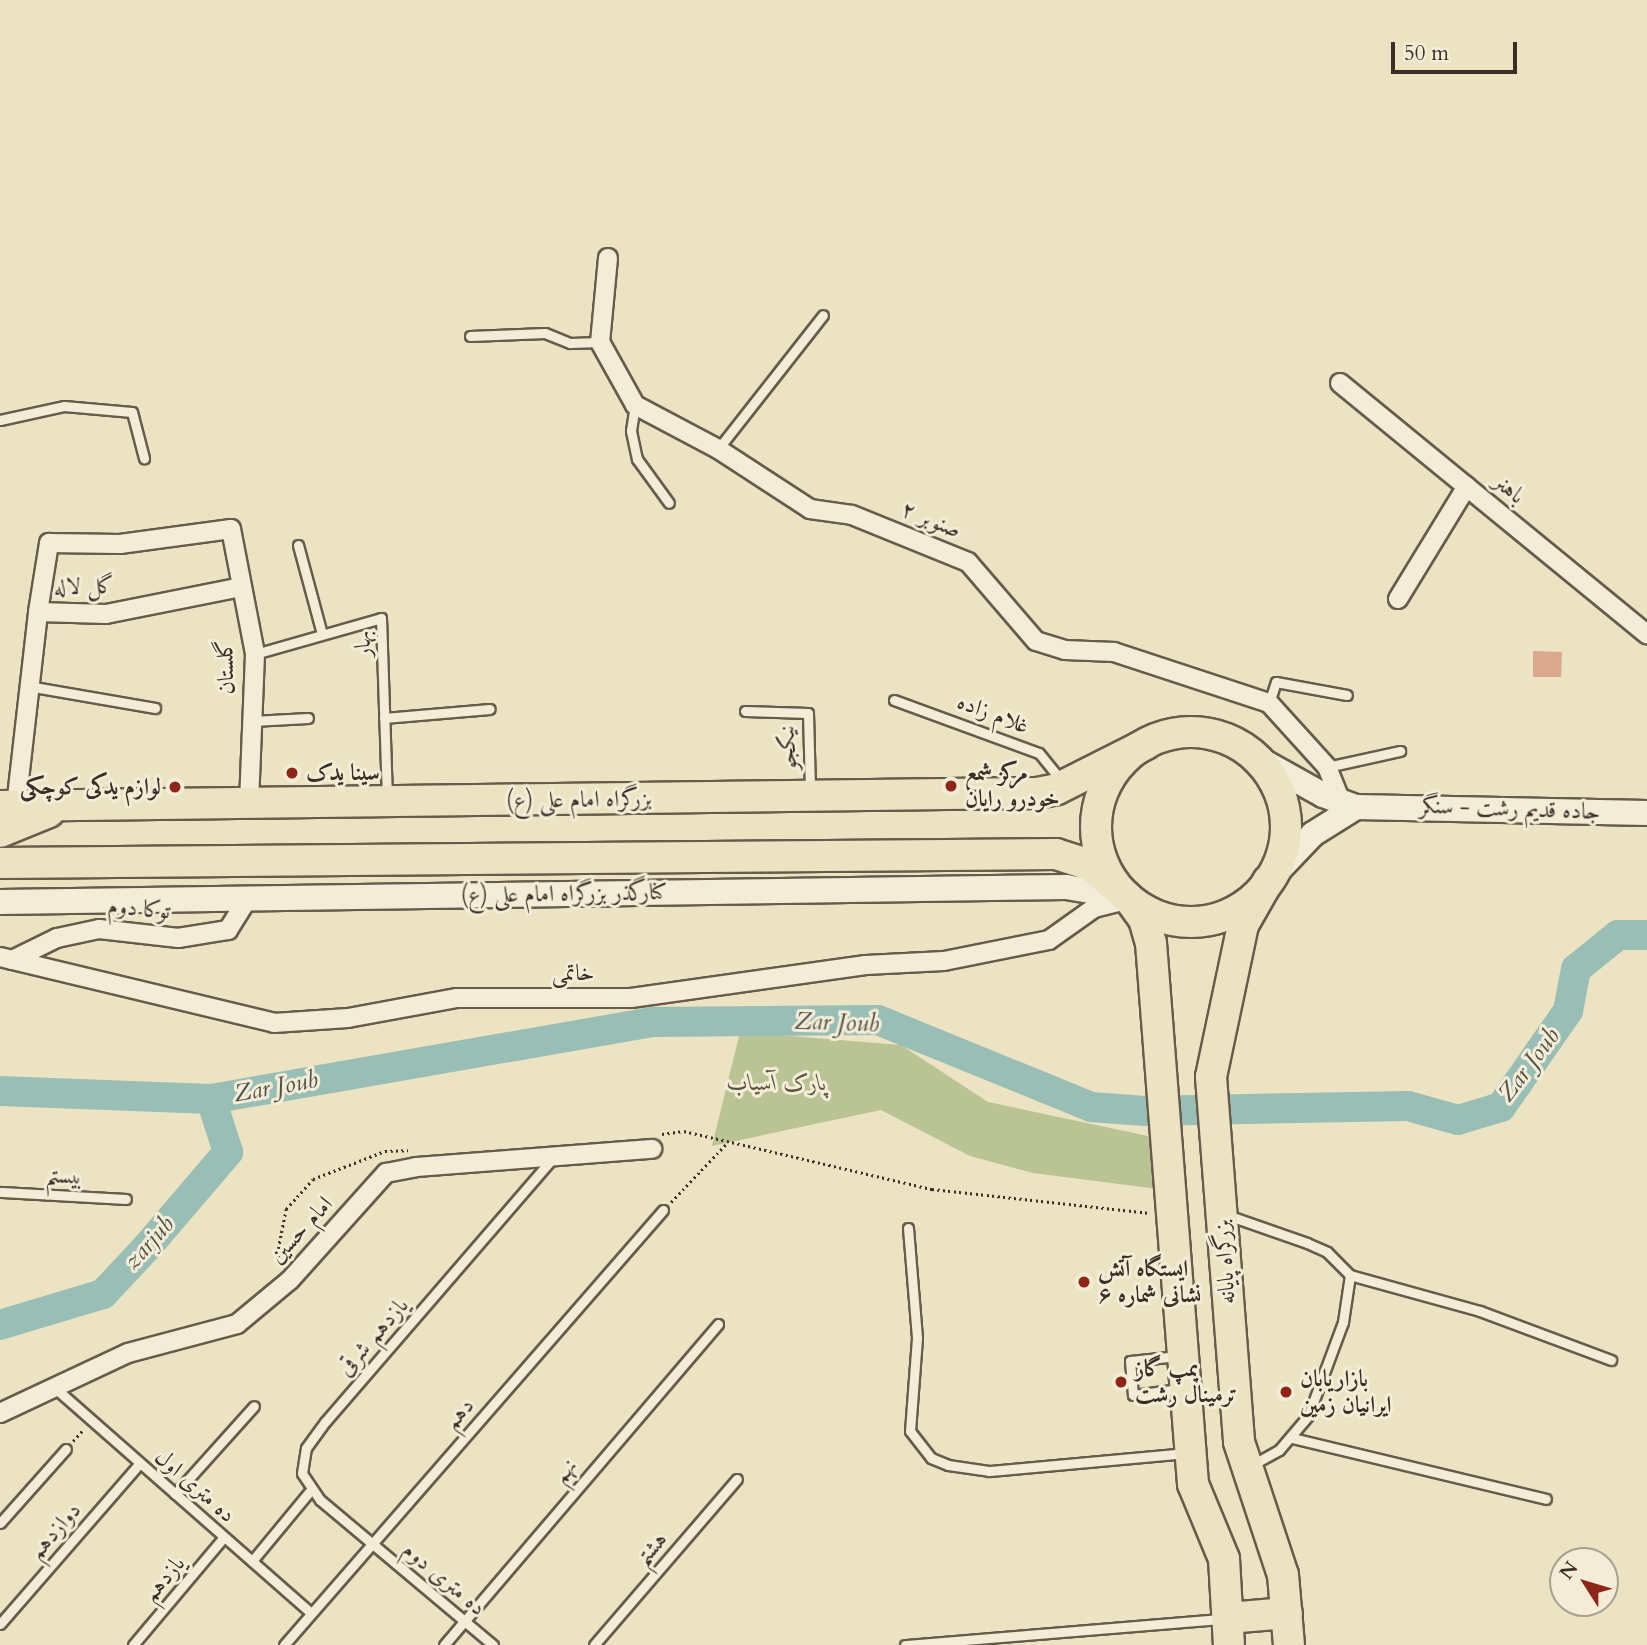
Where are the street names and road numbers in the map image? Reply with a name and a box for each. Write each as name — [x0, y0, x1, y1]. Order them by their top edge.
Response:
street label: باهنر — [1488, 468, 1530, 510]
street label: صنوبر ۲ — [897, 496, 965, 544]
street label: گل لاله — [53, 572, 115, 602]
street label: بهار — [349, 630, 377, 658]
street label: گلستان — [211, 639, 241, 695]
street label: غلام زاده — [953, 688, 1033, 740]
street label: نیکجو — [773, 724, 803, 772]
street label: بزرگراه امام علی (ع) — [506, 785, 652, 815]
street label: جاده قدیم رشت - سنگر — [1419, 792, 1601, 826]
street label: کنارگذر بزرگراه امام علی (ع) — [461, 878, 667, 910]
street label: توکا دوم — [106, 893, 172, 925]
street label: خاتمی — [552, 959, 594, 987]
street label: بیستم — [45, 1161, 83, 1191]
street label: امام حسین — [263, 1191, 339, 1269]
street label: بزرگراه پایانه — [1208, 1219, 1242, 1305]
street label: یازدهم شرقی — [331, 1292, 415, 1382]
street label: دهم — [438, 1393, 480, 1435]
street label: ده متری اول — [149, 1443, 241, 1529]
street label: نهم — [547, 1453, 583, 1489]
street label: دوازدهم — [23, 1497, 87, 1565]
street label: هشتم — [629, 1526, 673, 1572]
street label: ده متری دوم — [397, 1536, 491, 1622]
street label: یازدهم — [137, 1550, 191, 1608]

